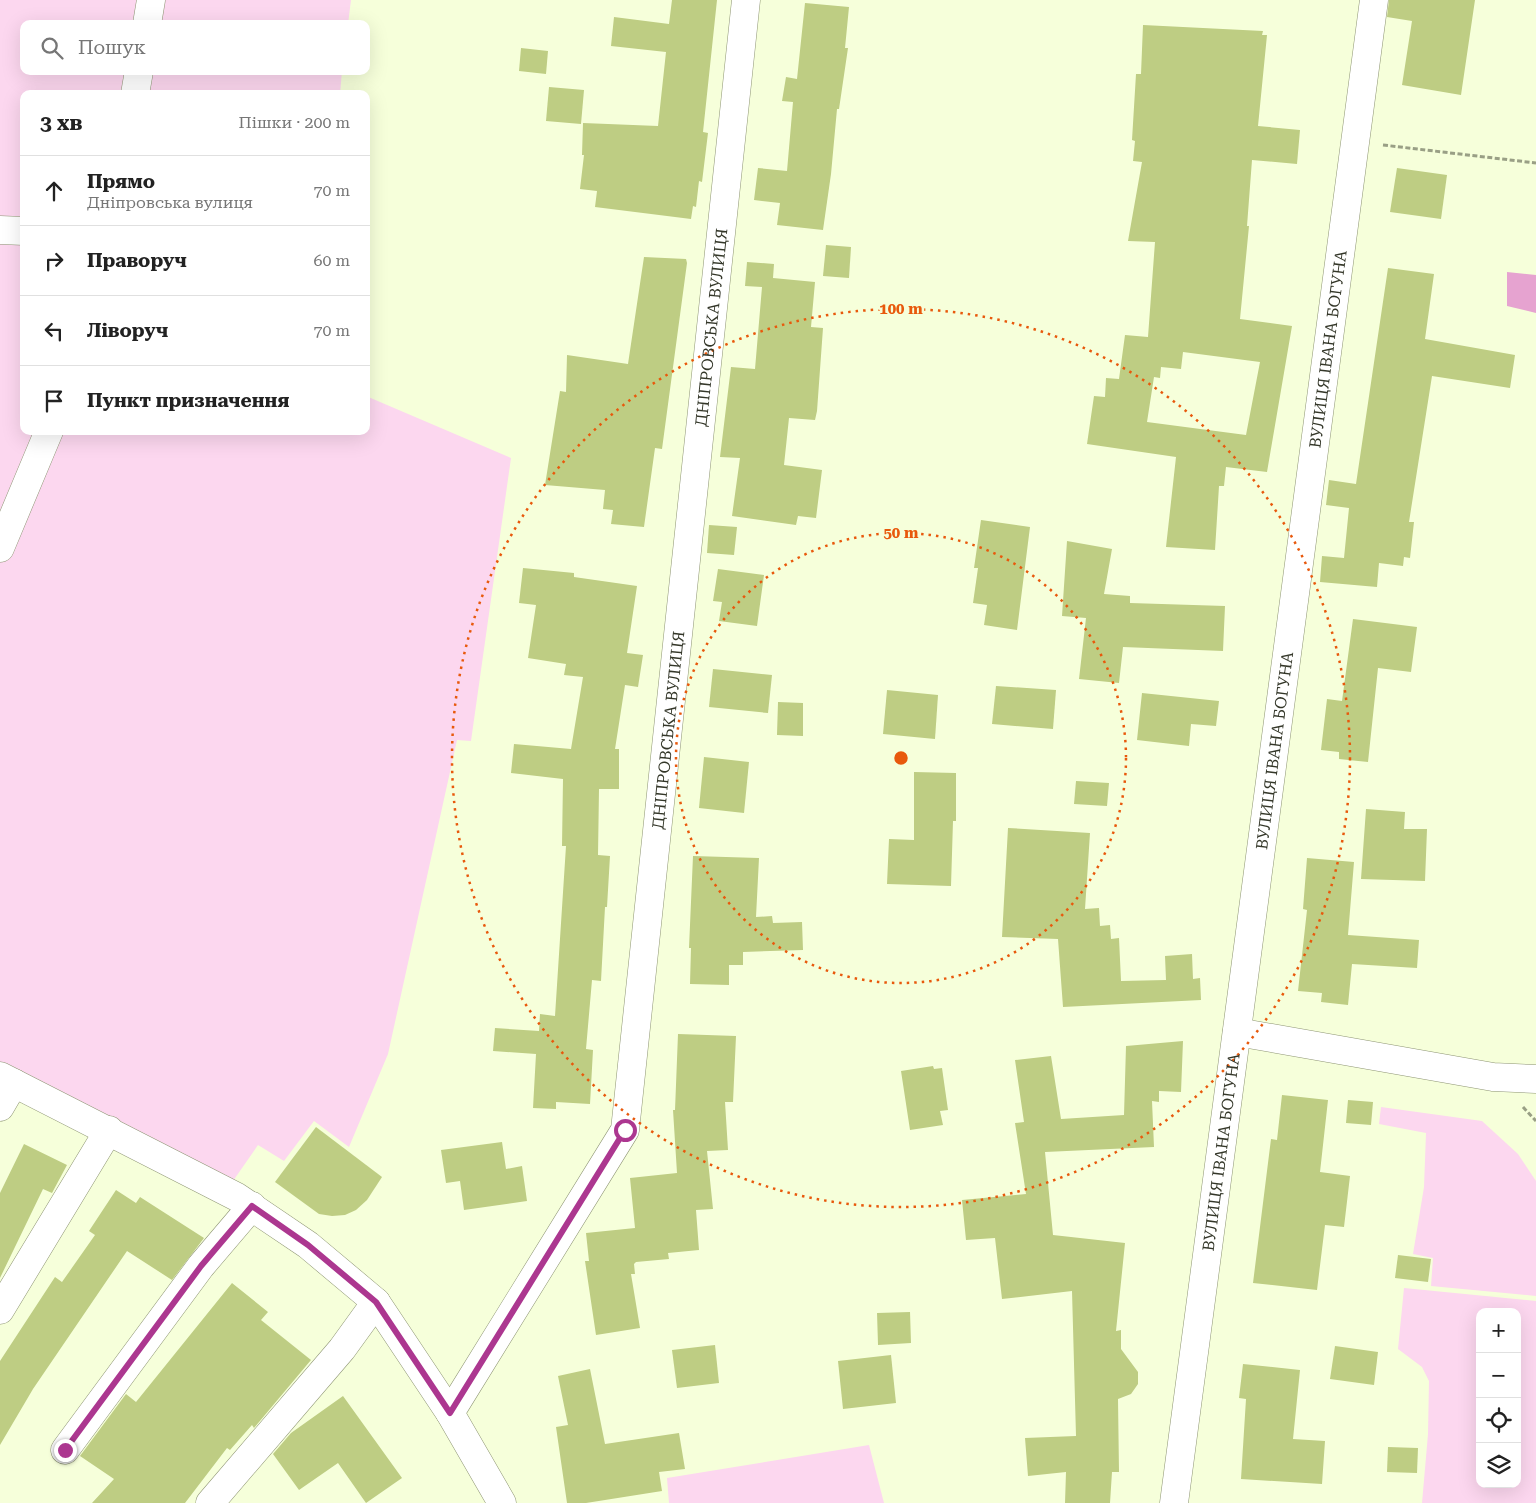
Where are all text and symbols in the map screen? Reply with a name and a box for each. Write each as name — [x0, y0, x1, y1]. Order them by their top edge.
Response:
search box — [20, 20, 370, 75]
icon: search — [38, 34, 66, 62]
text: Пошук — [78, 36, 146, 59]
text: 3 хв — [40, 111, 83, 135]
text: Пішки · 200 m — [239, 113, 350, 132]
text: Прямо — [87, 170, 155, 193]
icon: ahead — [40, 177, 68, 205]
text: 70 m — [313, 181, 350, 200]
text: Дніпровська вулиця — [87, 193, 253, 212]
street label: ДНІПРОВСЬКА ВУЛИЦЯ — [691, 227, 731, 427]
icon: right — [40, 247, 68, 275]
street label: ВУЛИЦЯ ІВАНА БОГУНА — [1305, 248, 1350, 449]
text: Праворуч — [87, 249, 187, 272]
text: 60 m — [313, 251, 350, 270]
text: 100 m — [879, 300, 923, 318]
icon: left — [40, 317, 68, 345]
text: Ліворуч — [87, 319, 168, 342]
text: 70 m — [313, 321, 350, 340]
icon: arrive — [40, 387, 68, 415]
text: Пункт призначення — [87, 389, 289, 412]
text: 50 m — [883, 524, 919, 542]
street label: ДНІПРОВСЬКА ВУЛИЦЯ — [648, 630, 688, 830]
street label: ВУЛИЦЯ ІВАНА БОГУНА — [1252, 650, 1297, 851]
centre of rings — [892, 749, 910, 767]
street label: ВУЛИЦЯ ІВАНА БОГУНА — [1198, 1051, 1243, 1252]
route start — [614, 1119, 637, 1142]
map controls — [1476, 1308, 1521, 1488]
button: + — [1476, 1308, 1521, 1353]
button: − — [1476, 1353, 1521, 1398]
button: locate — [1476, 1398, 1521, 1443]
route end — [54, 1439, 77, 1462]
button: layers — [1476, 1443, 1521, 1488]

